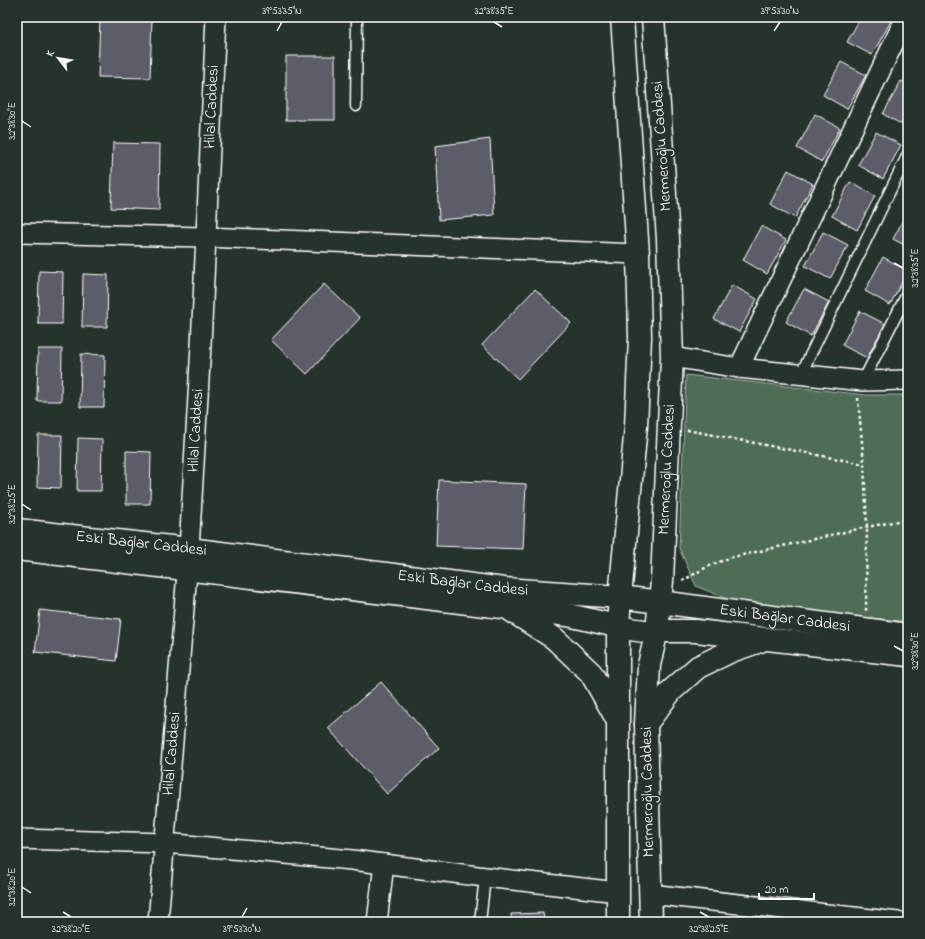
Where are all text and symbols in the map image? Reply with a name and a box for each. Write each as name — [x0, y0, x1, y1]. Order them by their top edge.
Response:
text: 39°53'35"N — [262, 4, 302, 19]
text: 32°38'35"E — [475, 4, 513, 19]
text: 39°53'30"N — [761, 4, 799, 19]
north arrow — [38, 38, 78, 78]
text: K — [42, 46, 59, 60]
street label: Hilal Caddesi — [198, 64, 226, 149]
street label: Mermeroğlu Caddesi — [645, 80, 679, 212]
text: 32°38'30"E — [5, 102, 20, 140]
text: 32°38'35"E — [908, 249, 923, 287]
street label: Hilal Caddesi — [182, 388, 210, 473]
street label: Mermeroğlu Caddesi — [652, 403, 682, 535]
text: 32°38'25"E — [5, 484, 20, 524]
street label: Eski Bağlar Caddesi — [74, 525, 208, 563]
street label: Eski Bağlar Caddesi — [396, 564, 529, 603]
street label: Eski Bağlar Caddesi — [718, 598, 852, 639]
text: 32°38'30"E — [908, 632, 923, 670]
street label: Hilal Caddesi — [157, 711, 187, 796]
street label: Mermeroğlu Caddesi — [635, 726, 661, 858]
text: 32°38'20"E — [5, 868, 20, 906]
scale bar — [759, 875, 814, 901]
text: 20 m — [765, 881, 788, 899]
text: 32°38'20"E — [52, 922, 90, 937]
text: 39°53'30"N — [223, 922, 261, 937]
text: 32°38'25"E — [689, 922, 729, 937]

